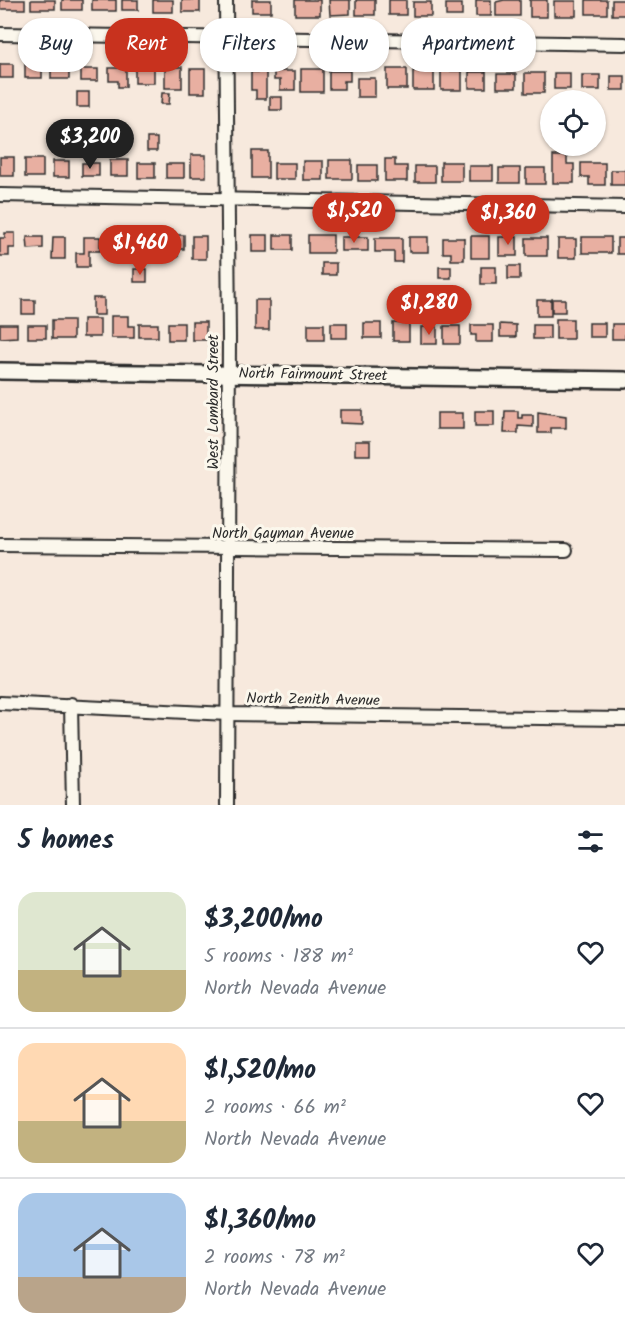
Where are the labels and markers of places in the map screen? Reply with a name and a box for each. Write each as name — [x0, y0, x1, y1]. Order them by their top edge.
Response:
pin: $3,200 — [41, 119, 139, 170]
pin: $1,520 — [305, 193, 403, 244]
pin: $1,360 — [459, 195, 557, 246]
pin: $1,460 — [91, 225, 189, 276]
pin: $1,280 — [380, 285, 478, 336]

